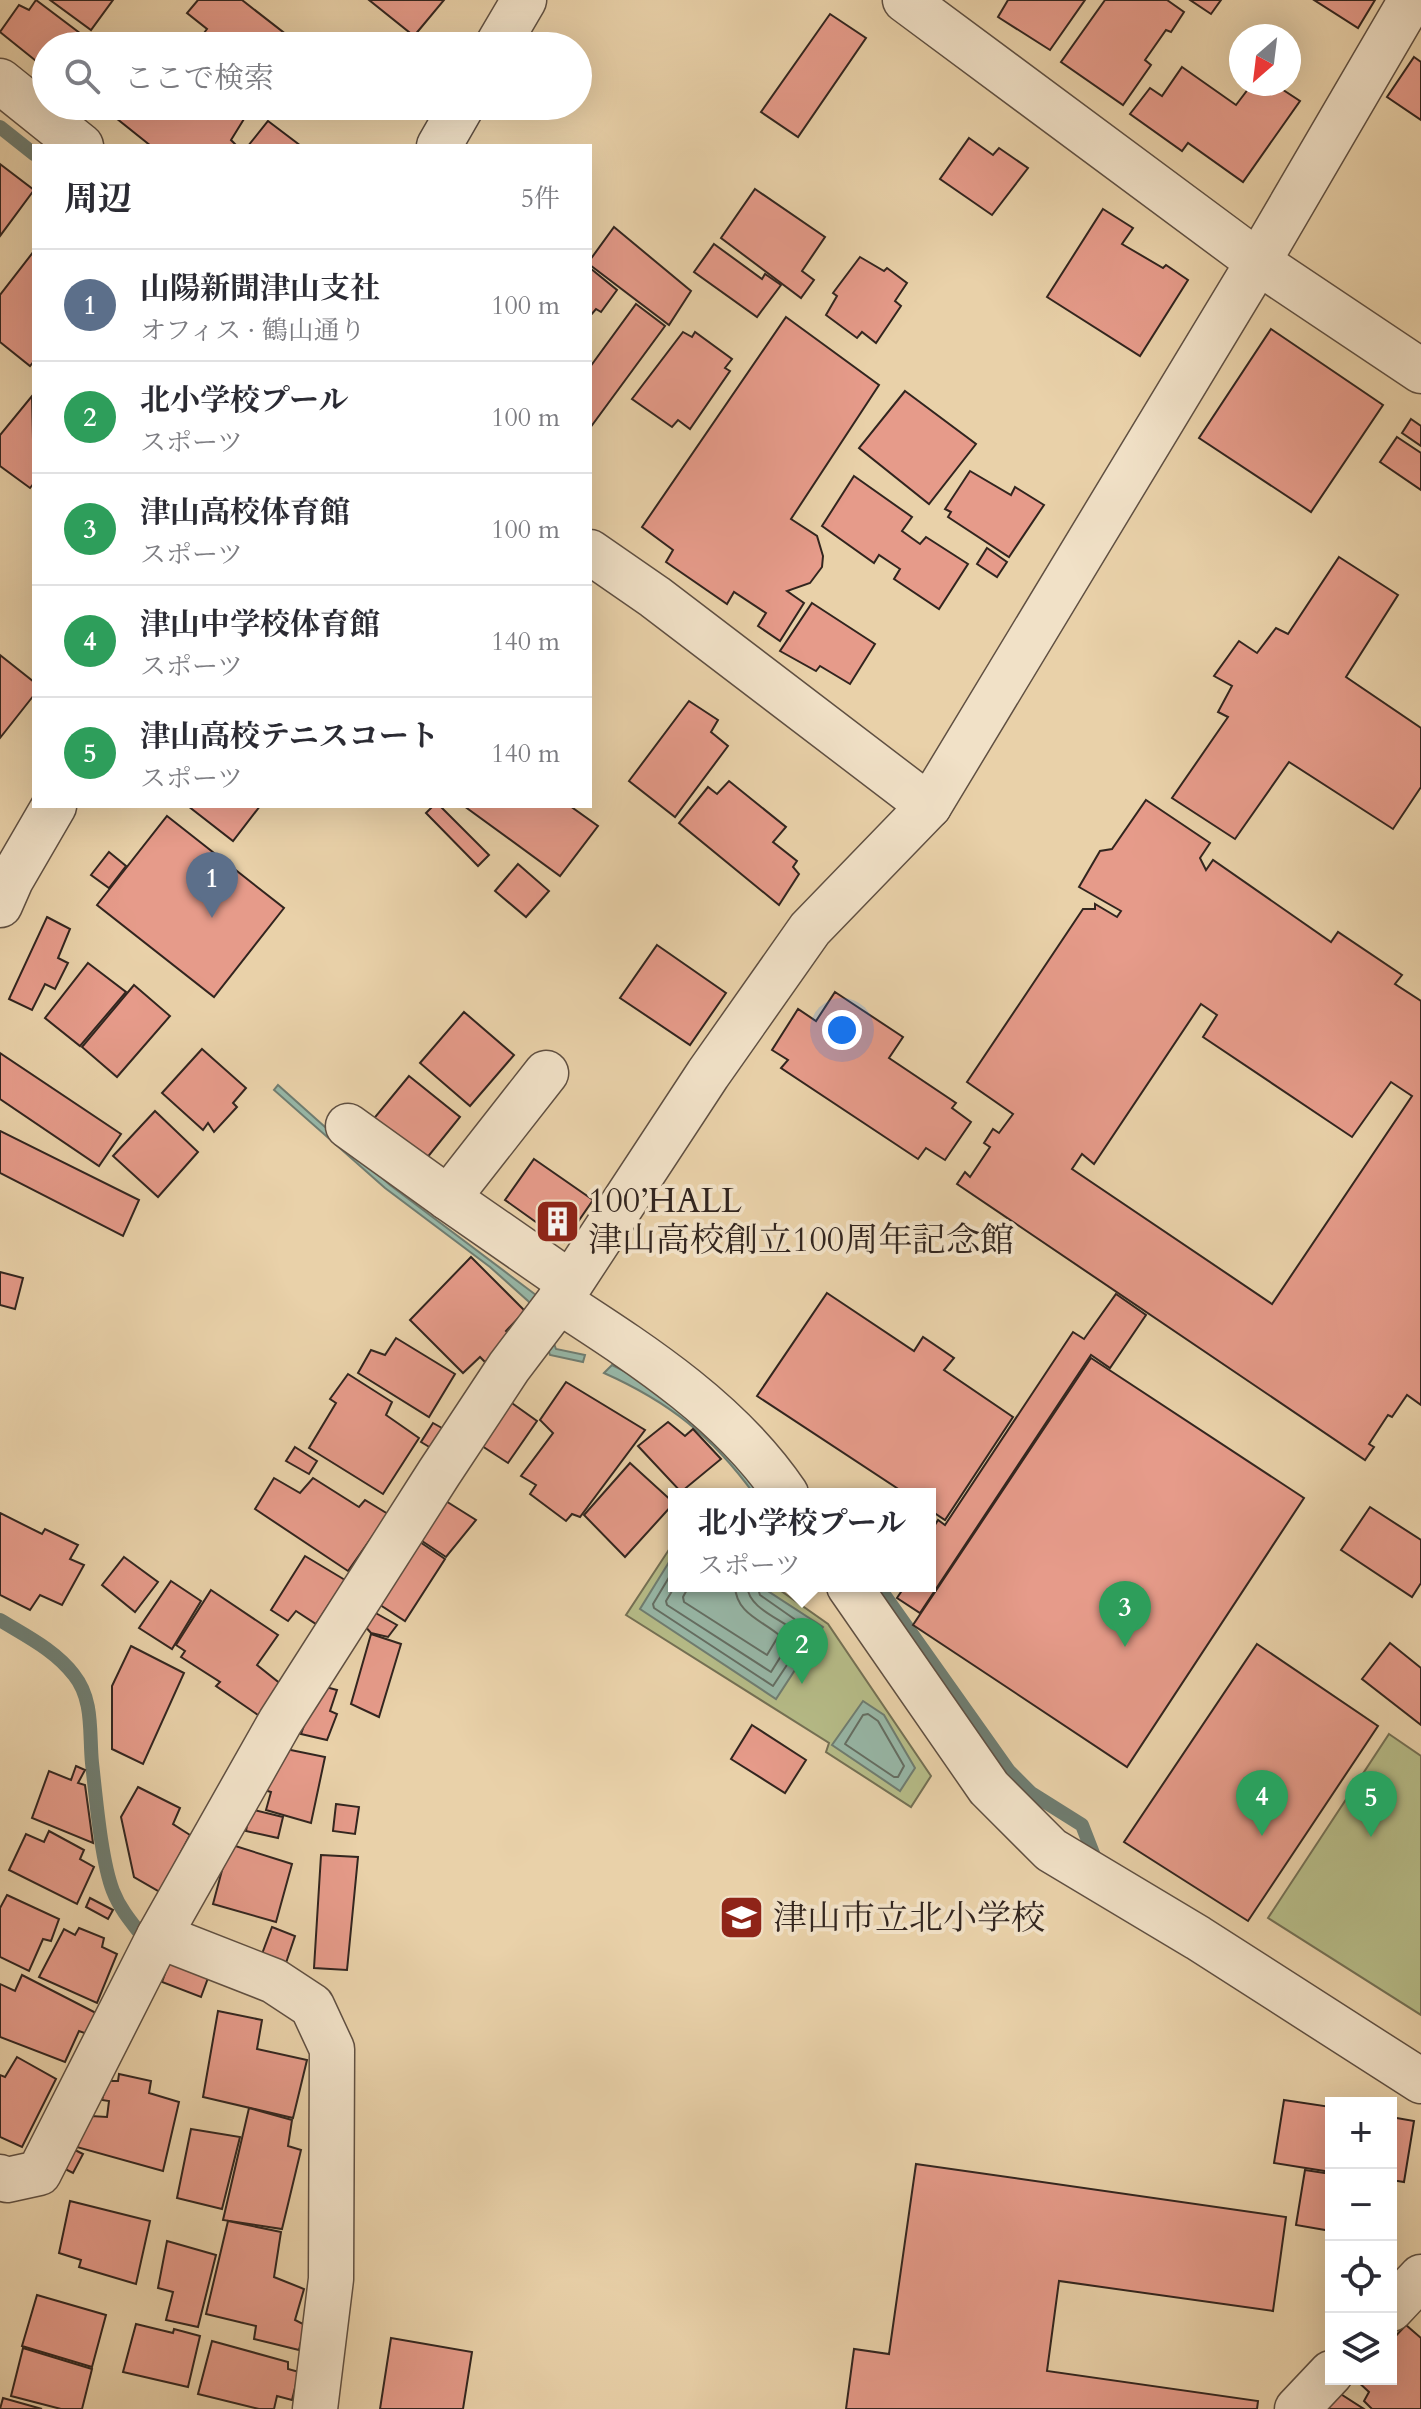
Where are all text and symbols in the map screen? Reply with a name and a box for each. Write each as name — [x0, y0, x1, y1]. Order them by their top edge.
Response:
north arrow — [1229, 24, 1301, 96]
search box — [32, 32, 592, 120]
icon: search — [60, 54, 104, 98]
text: ここで検索 — [124, 58, 274, 99]
text: 周辺 — [64, 176, 132, 222]
text: 5件 — [521, 181, 560, 216]
text: 山陽新聞津山支社 — [140, 268, 380, 309]
text: 1 — [83, 288, 97, 323]
text: 100 m — [491, 288, 560, 323]
text: オフィス · 鶴山通り — [140, 313, 366, 348]
text: 北小学校プール — [140, 380, 349, 421]
text: 2 — [83, 400, 97, 435]
text: 100 m — [491, 400, 560, 435]
text: スポーツ — [140, 425, 243, 460]
text: 津山高校体育館 — [140, 492, 350, 533]
text: 3 — [83, 512, 97, 547]
text: 100 m — [491, 512, 560, 547]
text: スポーツ — [140, 537, 243, 572]
text: 津山中学校体育館 — [140, 604, 380, 645]
text: 4 — [83, 624, 97, 659]
text: 140 m — [491, 624, 560, 659]
text: スポーツ — [140, 649, 243, 684]
text: 津山高校テニスコート — [140, 716, 439, 757]
text: 5 — [83, 736, 97, 771]
text: 140 m — [491, 736, 560, 771]
text: スポーツ — [140, 761, 243, 796]
pin: 1 — [186, 852, 238, 918]
your location — [822, 1010, 862, 1050]
place label: 100’HALL 津山高校創立100周年記念館 — [588, 1178, 1014, 1263]
building icon: 100’HALL 津山高校創立100周年記念館 — [533, 1197, 581, 1245]
popup — [668, 1488, 936, 1592]
text: 北小学校プール — [698, 1503, 906, 1544]
text: スポーツ — [698, 1548, 801, 1583]
pin: 3 — [1099, 1581, 1151, 1647]
pin: 2 — [776, 1618, 828, 1684]
pin: 4 — [1236, 1770, 1288, 1836]
pin: 5 — [1345, 1771, 1397, 1837]
school or university icon: 津山市立北小学校 — [718, 1894, 766, 1942]
place label: 津山市立北小学校 — [773, 1895, 1045, 1941]
map controls — [1325, 2097, 1397, 2385]
button: + — [1325, 2097, 1397, 2169]
button: − — [1325, 2169, 1397, 2241]
button: locate — [1325, 2241, 1397, 2313]
button: layers — [1325, 2313, 1397, 2385]

